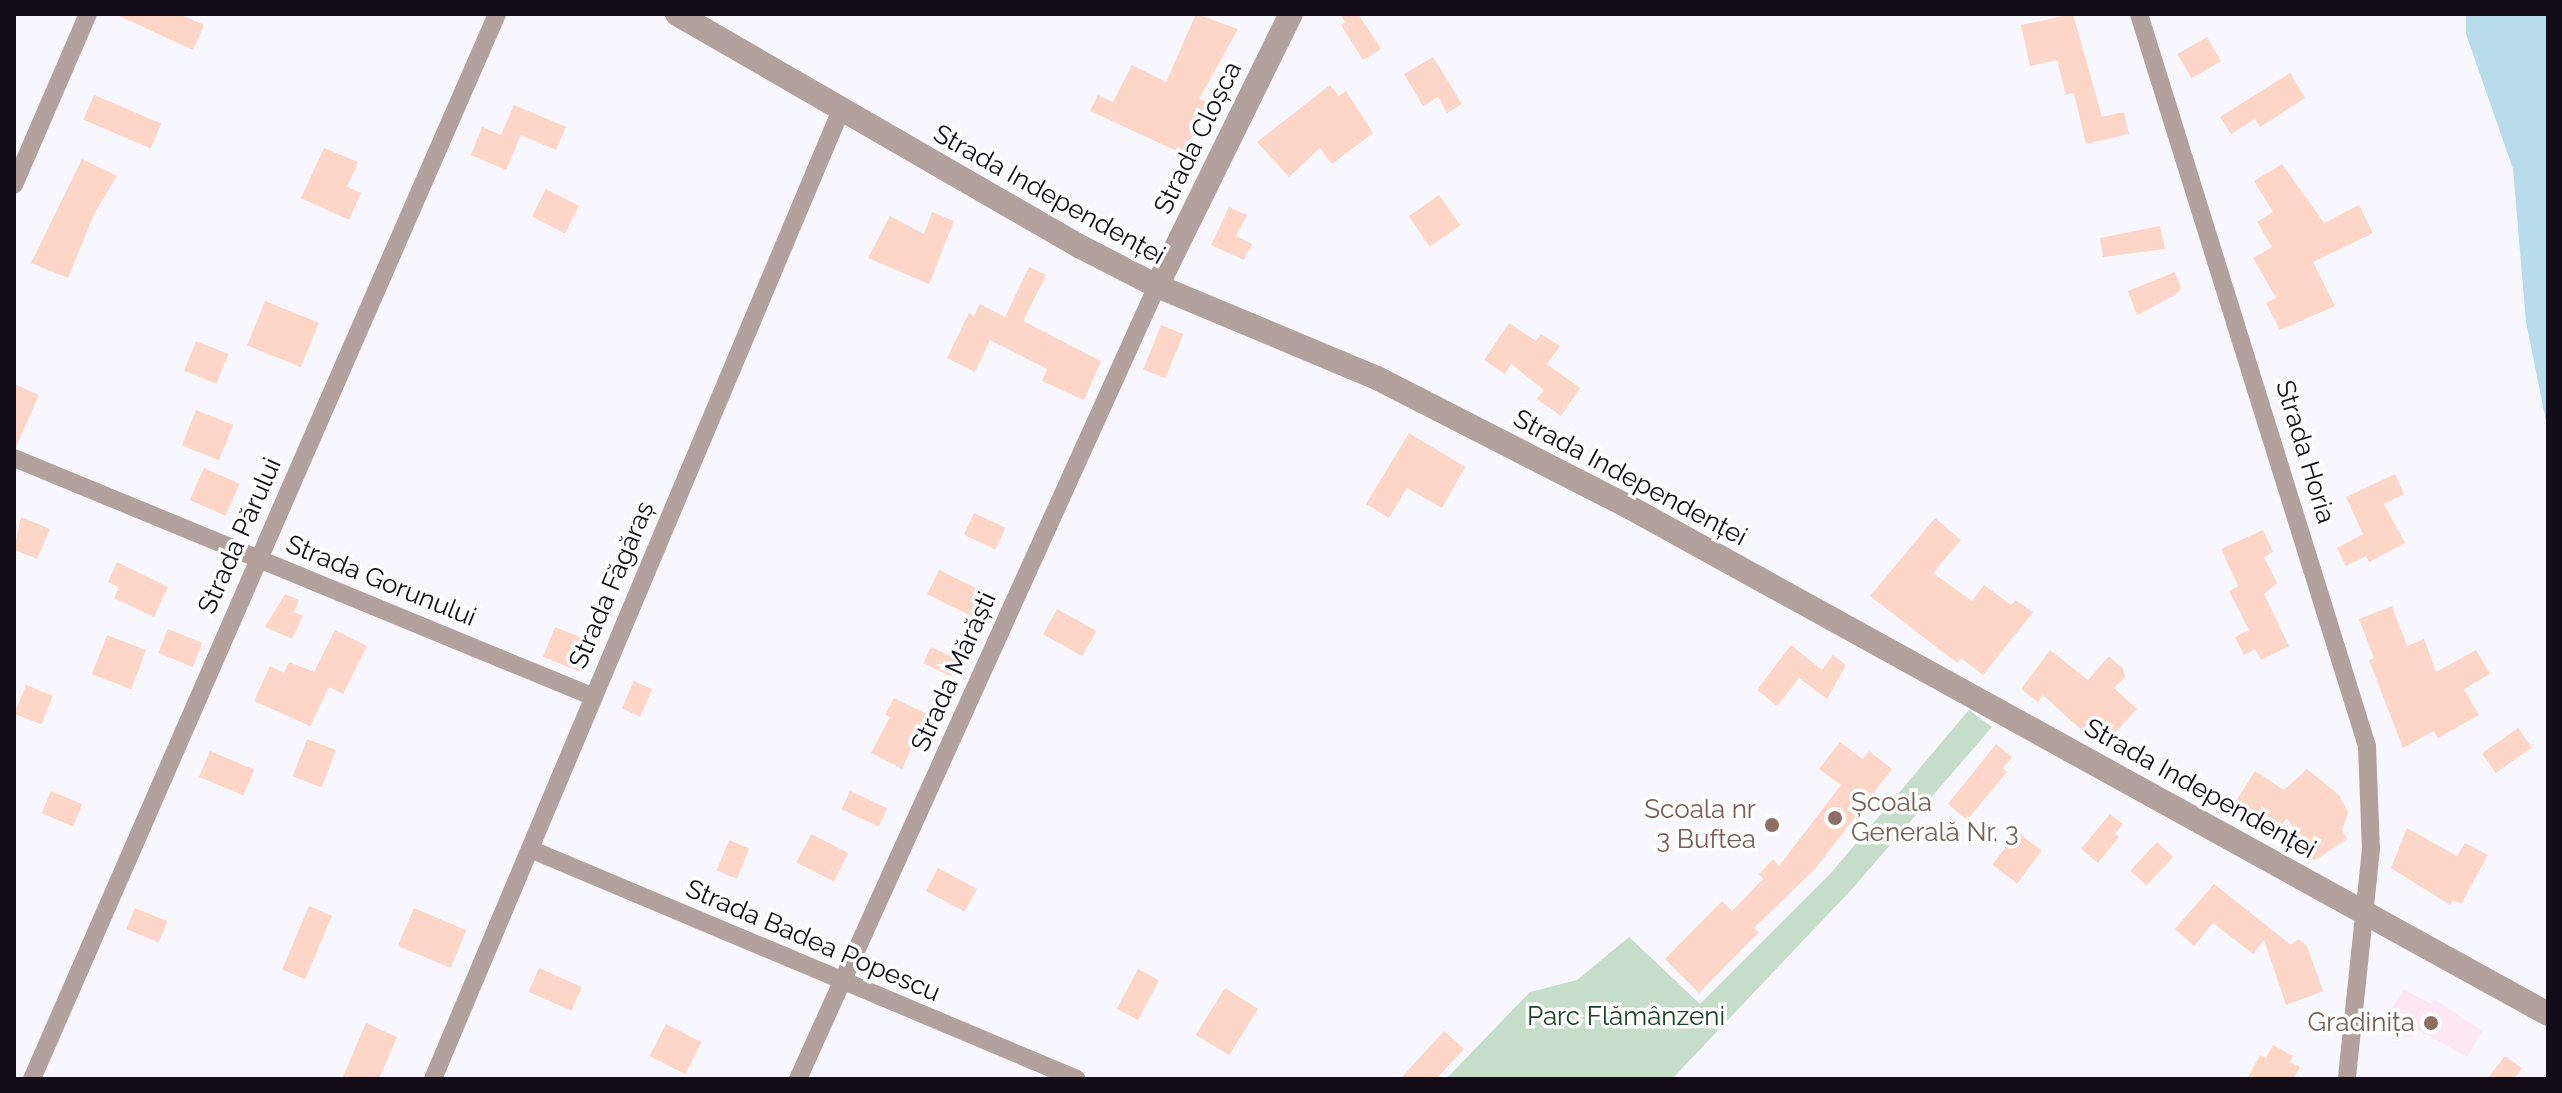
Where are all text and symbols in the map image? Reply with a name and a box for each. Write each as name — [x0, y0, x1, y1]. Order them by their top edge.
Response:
street label: Strada Cloșca — [1148, 57, 1248, 219]
street label: Strada Independenței — [928, 118, 1170, 272]
street label: Strada Horia — [2268, 377, 2342, 527]
street label: Strada Independenței — [1508, 403, 1752, 553]
street label: Strada Părului — [192, 453, 288, 619]
street label: Strada Făgăraș — [563, 497, 661, 673]
street label: Strada Gorunului — [282, 529, 480, 633]
street label: Strada Mărăști — [905, 587, 1003, 757]
street label: Strada Independenței — [2079, 712, 2321, 866]
place label: Școala Generală Nr. 3 — [1851, 787, 2019, 848]
place label: Scoala nr 3 Buftea — [1644, 794, 1756, 856]
marker: Școala Generală Nr. 3 — [1826, 809, 1844, 827]
marker: Scoala nr 3 Buftea — [1763, 816, 1781, 834]
street label: Strada Badea Popescu — [681, 873, 945, 1009]
park label: Parc Flămânzeni — [1527, 1001, 1725, 1033]
place label: Gradinița — [2308, 1007, 2415, 1039]
marker: Gradinița — [2422, 1014, 2440, 1032]

